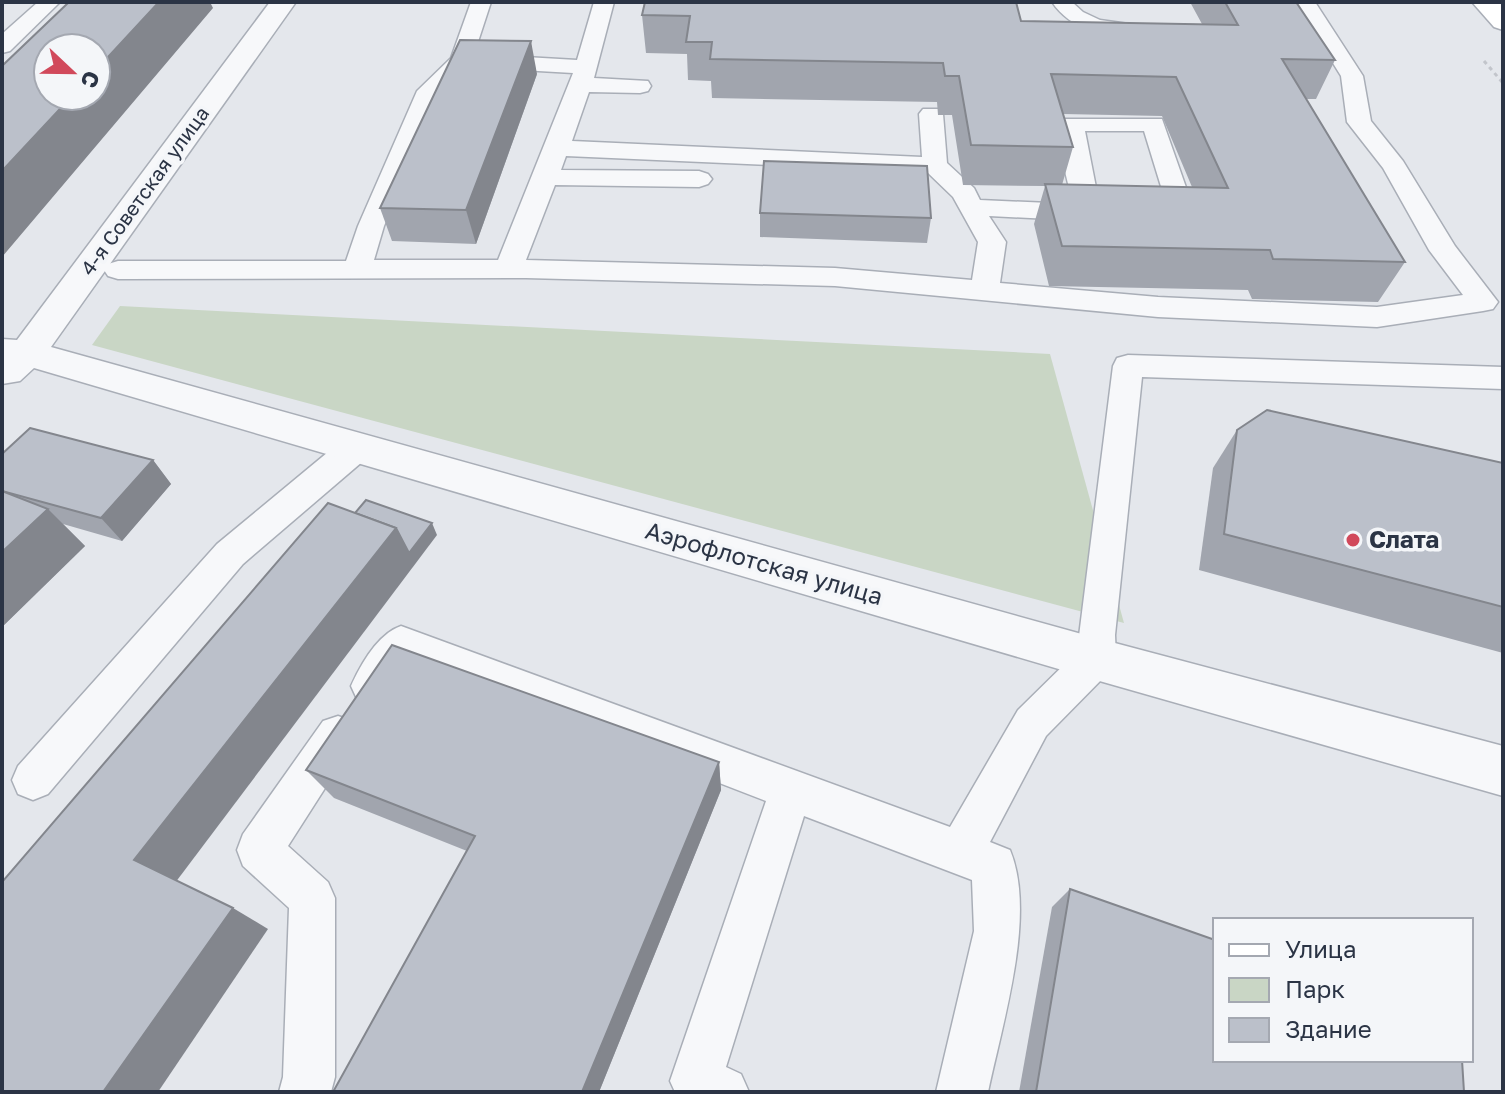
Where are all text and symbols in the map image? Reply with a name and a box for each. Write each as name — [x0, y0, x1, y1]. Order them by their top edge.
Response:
north arrow — [32, 32, 112, 112]
text: С — [76, 67, 106, 92]
street label: 4-я Советская улица — [75, 101, 213, 279]
street label: Аэрофлотская улица — [642, 515, 886, 610]
place label: Слата — [1369, 524, 1439, 553]
marker: Слата — [1344, 531, 1362, 549]
legend — [1213, 918, 1473, 1062]
text: Улица — [1285, 934, 1357, 963]
text: Парк — [1285, 974, 1345, 1003]
text: Здание — [1285, 1014, 1372, 1043]

